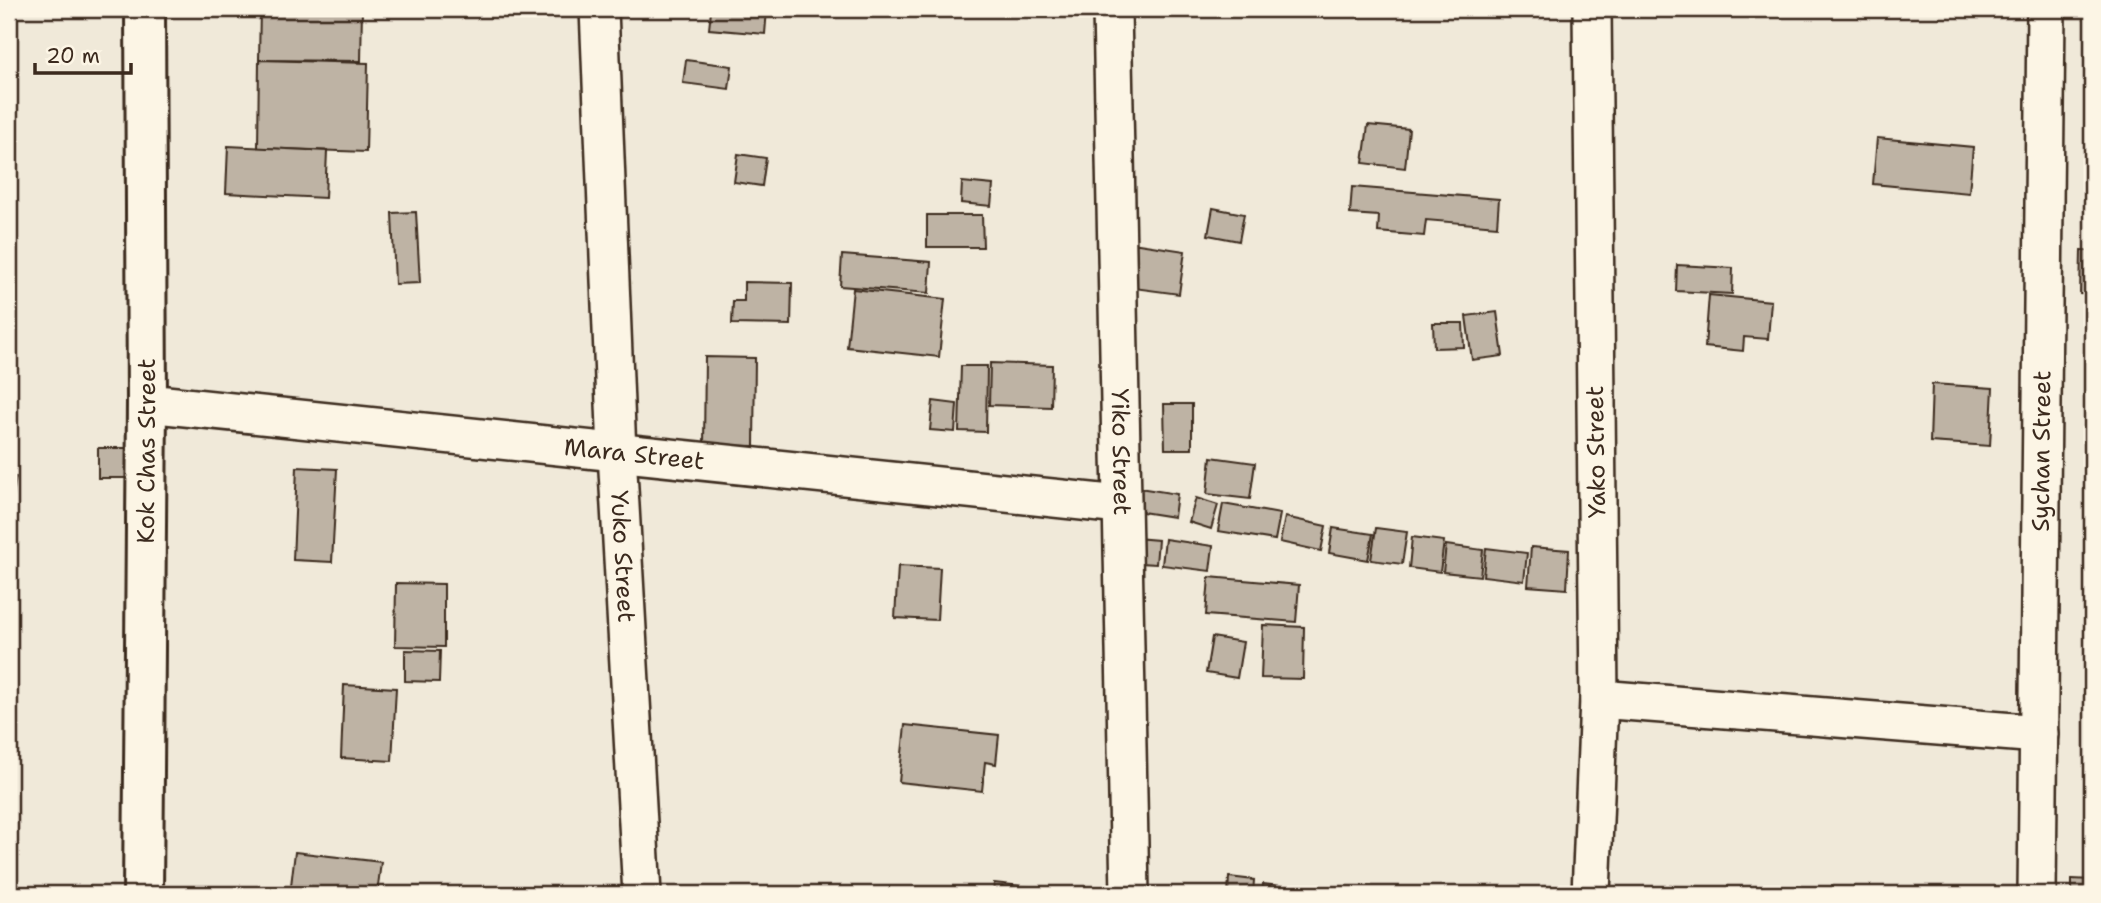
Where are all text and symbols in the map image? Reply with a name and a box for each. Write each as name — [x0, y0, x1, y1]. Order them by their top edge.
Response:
scale bar — [35, 32, 131, 76]
text: 20 m — [46, 42, 100, 70]
street label: Kok Chas Street — [130, 358, 163, 544]
street label: Sychan Street — [2025, 370, 2058, 532]
street label: Yako Street — [1579, 385, 1613, 519]
street label: Yiko Street — [1104, 388, 1138, 516]
street label: Mara Street — [563, 431, 706, 477]
street label: Yuko Street — [603, 490, 643, 623]

